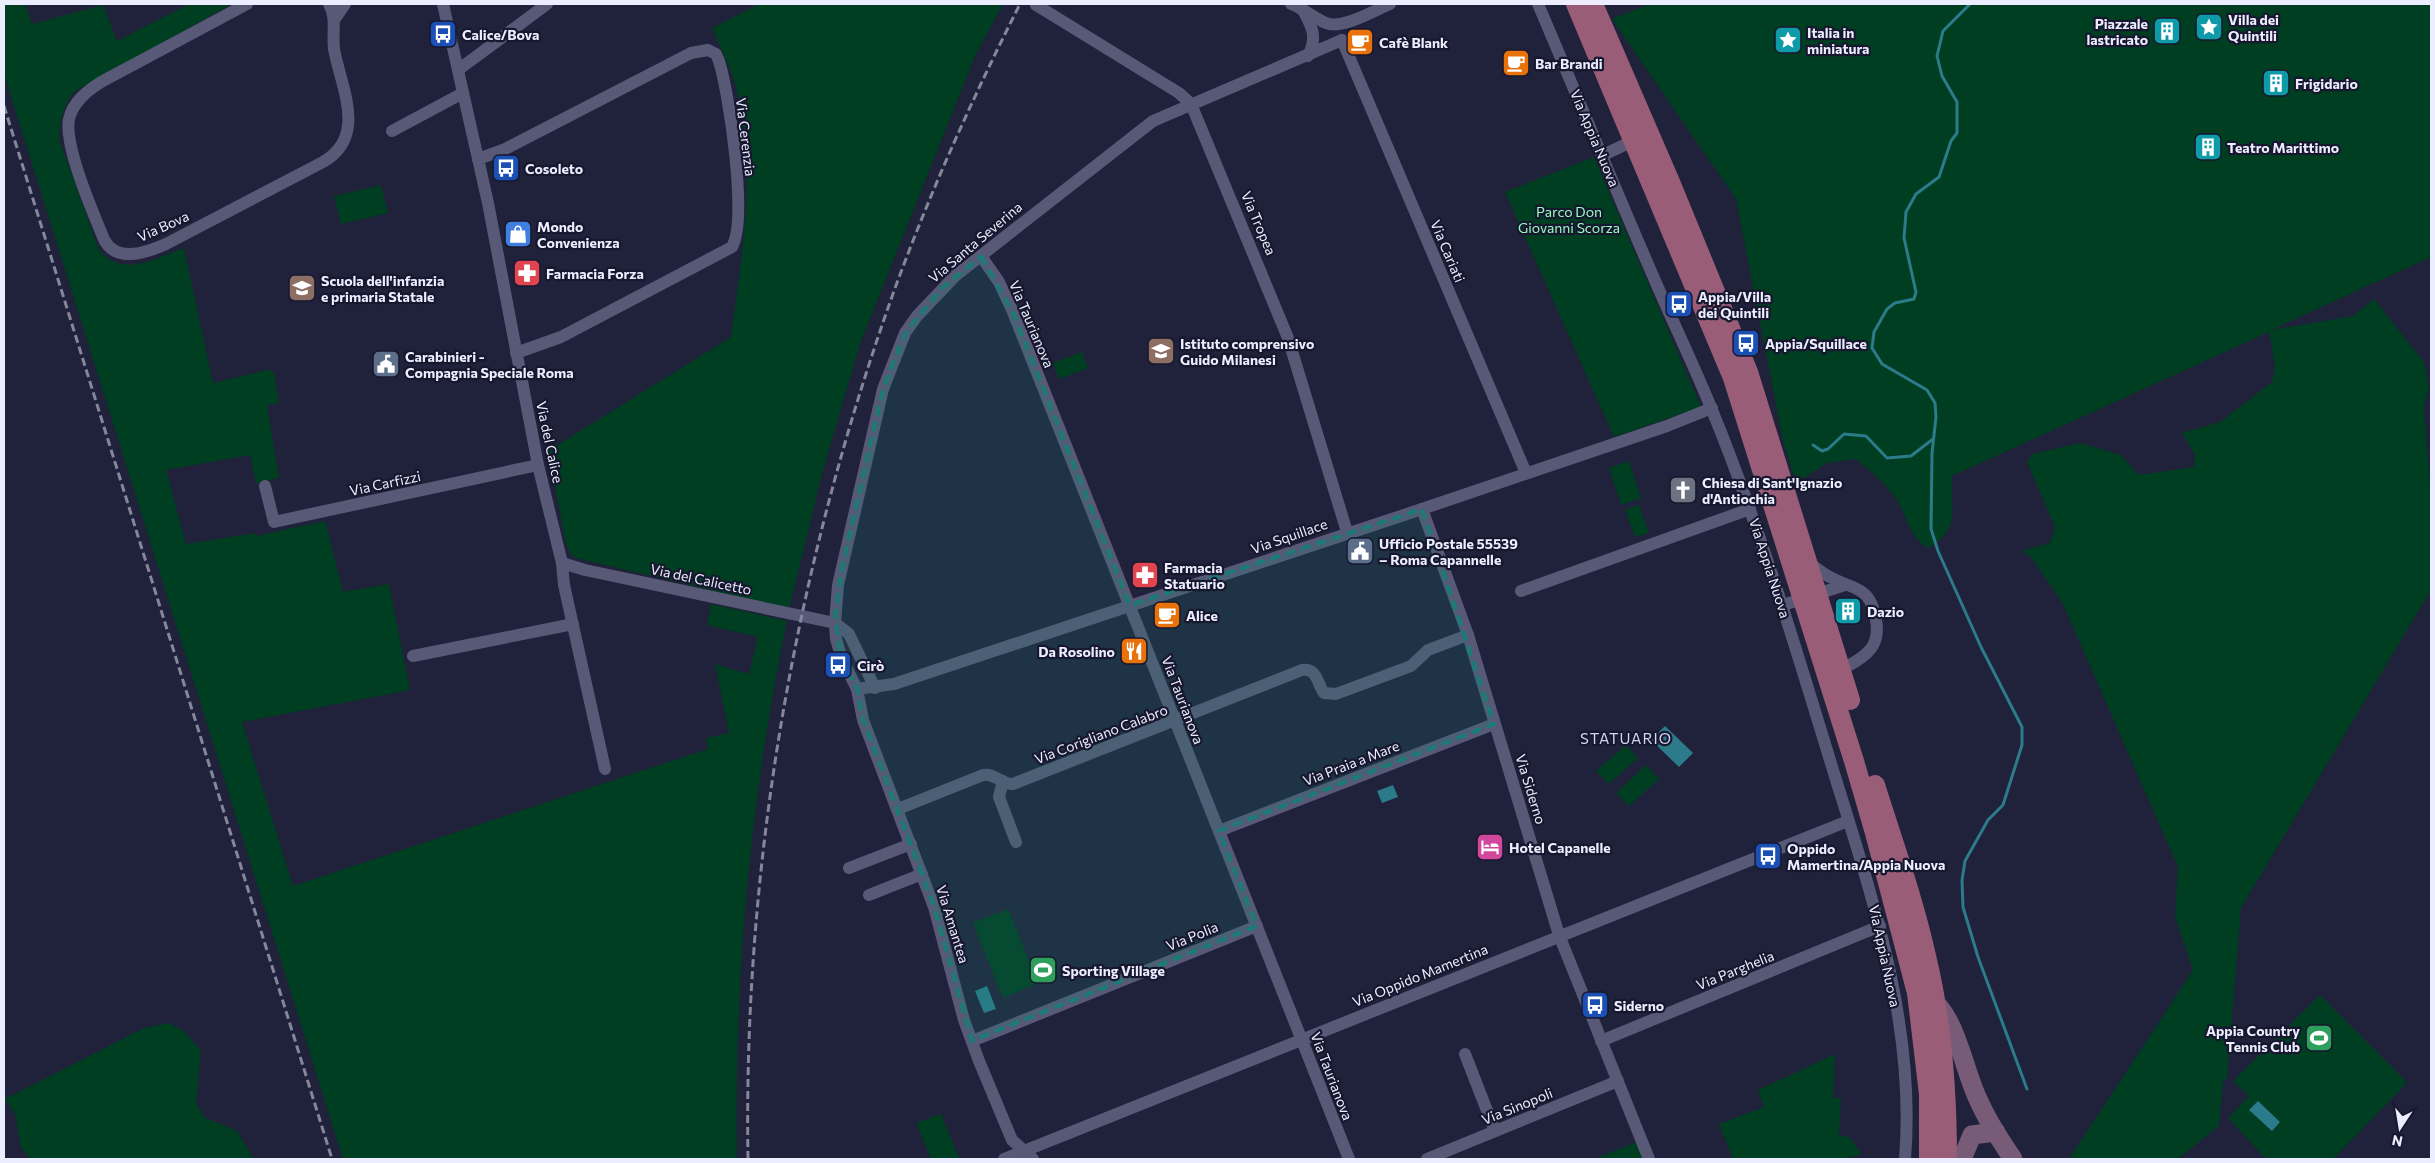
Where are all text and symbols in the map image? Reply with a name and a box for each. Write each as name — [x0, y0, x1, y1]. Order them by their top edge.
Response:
place label: Villa dei Quintili — [2228, 11, 2279, 44]
place icon: Villa dei Quintili — [2194, 12, 2224, 42]
place label: Piazzale lastricato — [2086, 15, 2148, 48]
building icon: Piazzale lastricato — [2152, 16, 2182, 46]
bus stop icon: Calice/Bova — [428, 19, 458, 49]
place label: Italia in miniatura — [1807, 24, 1869, 57]
place icon: Italia in miniatura — [1773, 25, 1803, 55]
place label: Calice/Bova — [462, 26, 539, 43]
cafe icon: Cafè Blank — [1345, 27, 1375, 57]
place label: Cafè Blank — [1379, 34, 1448, 51]
cafe icon: Bar Brandi — [1501, 48, 1531, 78]
place label: Bar Brandi — [1535, 55, 1603, 72]
building icon: Frigidario — [2261, 68, 2291, 98]
place label: Frigidario — [2295, 75, 2358, 92]
street label: Via Appia Nuova — [1567, 87, 1623, 189]
street label: Via Cerenzia — [733, 97, 759, 177]
building icon: Teatro Marittimo — [2193, 132, 2223, 162]
place label: Teatro Marittimo — [2227, 139, 2339, 156]
bus stop icon: Cosoleto — [491, 153, 521, 183]
place label: Cosoleto — [525, 160, 583, 177]
street label: Via Tropea — [1238, 189, 1280, 257]
street label: Via Santa Severina — [925, 198, 1025, 286]
park label: Parco Don Giovanni Scorza — [1518, 203, 1620, 236]
street label: Via Bova — [135, 207, 191, 245]
street label: Via Cariati — [1427, 217, 1469, 285]
place label: Mondo Convenienza — [537, 218, 620, 251]
shop icon: Mondo Convenienza — [503, 219, 533, 249]
pharmacy icon: Farmacia Forza — [512, 258, 542, 288]
place label: Farmacia Forza — [546, 265, 644, 282]
place label: Scuola dell'infanzia e primaria Statale — [321, 272, 444, 305]
school or university icon: Scuola dell'infanzia e primaria Statale — [287, 273, 317, 303]
street label: Via Taurianova — [1006, 278, 1058, 370]
place label: Appia/Villa dei Quintili — [1698, 288, 1771, 321]
bus stop icon: Appia/Villa dei Quintili — [1664, 289, 1694, 319]
bus stop icon: Appia/Squillace — [1731, 328, 1761, 358]
place label: Istituto comprensivo Guido Milanesi — [1180, 335, 1314, 368]
place label: Appia/Squillace — [1765, 335, 1867, 352]
school or university icon: Istituto comprensivo Guido Milanesi — [1146, 336, 1176, 366]
place label: Carabinieri - Compagnia Speciale Roma — [405, 348, 574, 381]
public building icon: Carabinieri - Compagnia Speciale Roma — [371, 349, 401, 379]
street label: Via del Calice — [533, 399, 567, 485]
street label: Via Carfizzi — [348, 467, 422, 499]
place label: Chiesa di Sant'Ignazio d'Antiochia — [1702, 474, 1842, 507]
church icon: Chiesa di Sant'Ignazio d'Antiochia — [1668, 475, 1698, 505]
street label: Via Squillace — [1249, 515, 1329, 557]
street label: Via Appia Nuova — [1746, 516, 1794, 620]
place label: Ufficio Postale 55539 – Roma Capannelle — [1379, 535, 1518, 568]
public building icon: Ufficio Postale 55539 – Roma Capannelle — [1345, 536, 1375, 566]
place label: Farmacia Statuario — [1164, 559, 1225, 592]
street label: Via del Calicetto — [649, 560, 753, 598]
pharmacy icon: Farmacia Statuario — [1130, 560, 1160, 590]
building icon: Dazio — [1833, 596, 1863, 626]
cafe icon: Alice — [1152, 600, 1182, 630]
place label: Dazio — [1867, 603, 1904, 620]
place label: Alice — [1186, 607, 1218, 624]
restaurant icon: Da Rosolino — [1119, 636, 1149, 666]
place label: Da Rosolino — [1038, 643, 1115, 660]
bus stop icon: Cirò — [823, 650, 853, 680]
street label: Via Taurianova — [1158, 653, 1208, 747]
place label: Cirò — [857, 657, 884, 674]
street label: Via Corigliano Calabro — [1032, 701, 1170, 767]
district label: STATUARIO — [1580, 729, 1672, 747]
street label: Via Praia a Mare — [1300, 737, 1402, 789]
street label: Via Siderno — [1512, 752, 1550, 826]
hotel icon: Hotel Capanelle — [1475, 832, 1505, 862]
place label: Hotel Capanelle — [1509, 839, 1611, 856]
place label: Oppido Mamertina/Appia Nuova — [1787, 840, 1945, 873]
bus stop icon: Oppido Mamertina/Appia Nuova — [1753, 841, 1783, 871]
street label: Via Amantea — [933, 883, 973, 965]
street label: Via Appia Nuova — [1866, 903, 1904, 1009]
street label: Via Polia — [1163, 918, 1221, 954]
street label: Via Oppido Mamertina — [1350, 940, 1490, 1010]
street label: Via Parghelia — [1694, 947, 1776, 993]
sports icon: Sporting Village — [1028, 955, 1058, 985]
place label: Sporting Village — [1062, 962, 1165, 979]
bus stop icon: Siderno — [1580, 990, 1610, 1020]
place label: Siderno — [1614, 997, 1664, 1014]
place label: Appia Country Tennis Club — [2206, 1022, 2300, 1055]
sports icon: Appia Country Tennis Club — [2304, 1023, 2334, 1053]
street label: Via Taurianova — [1307, 1029, 1357, 1123]
street label: Via Sinopoli — [1479, 1084, 1555, 1128]
north arrow — [2375, 1103, 2425, 1153]
text: N — [2390, 1132, 2404, 1151]

